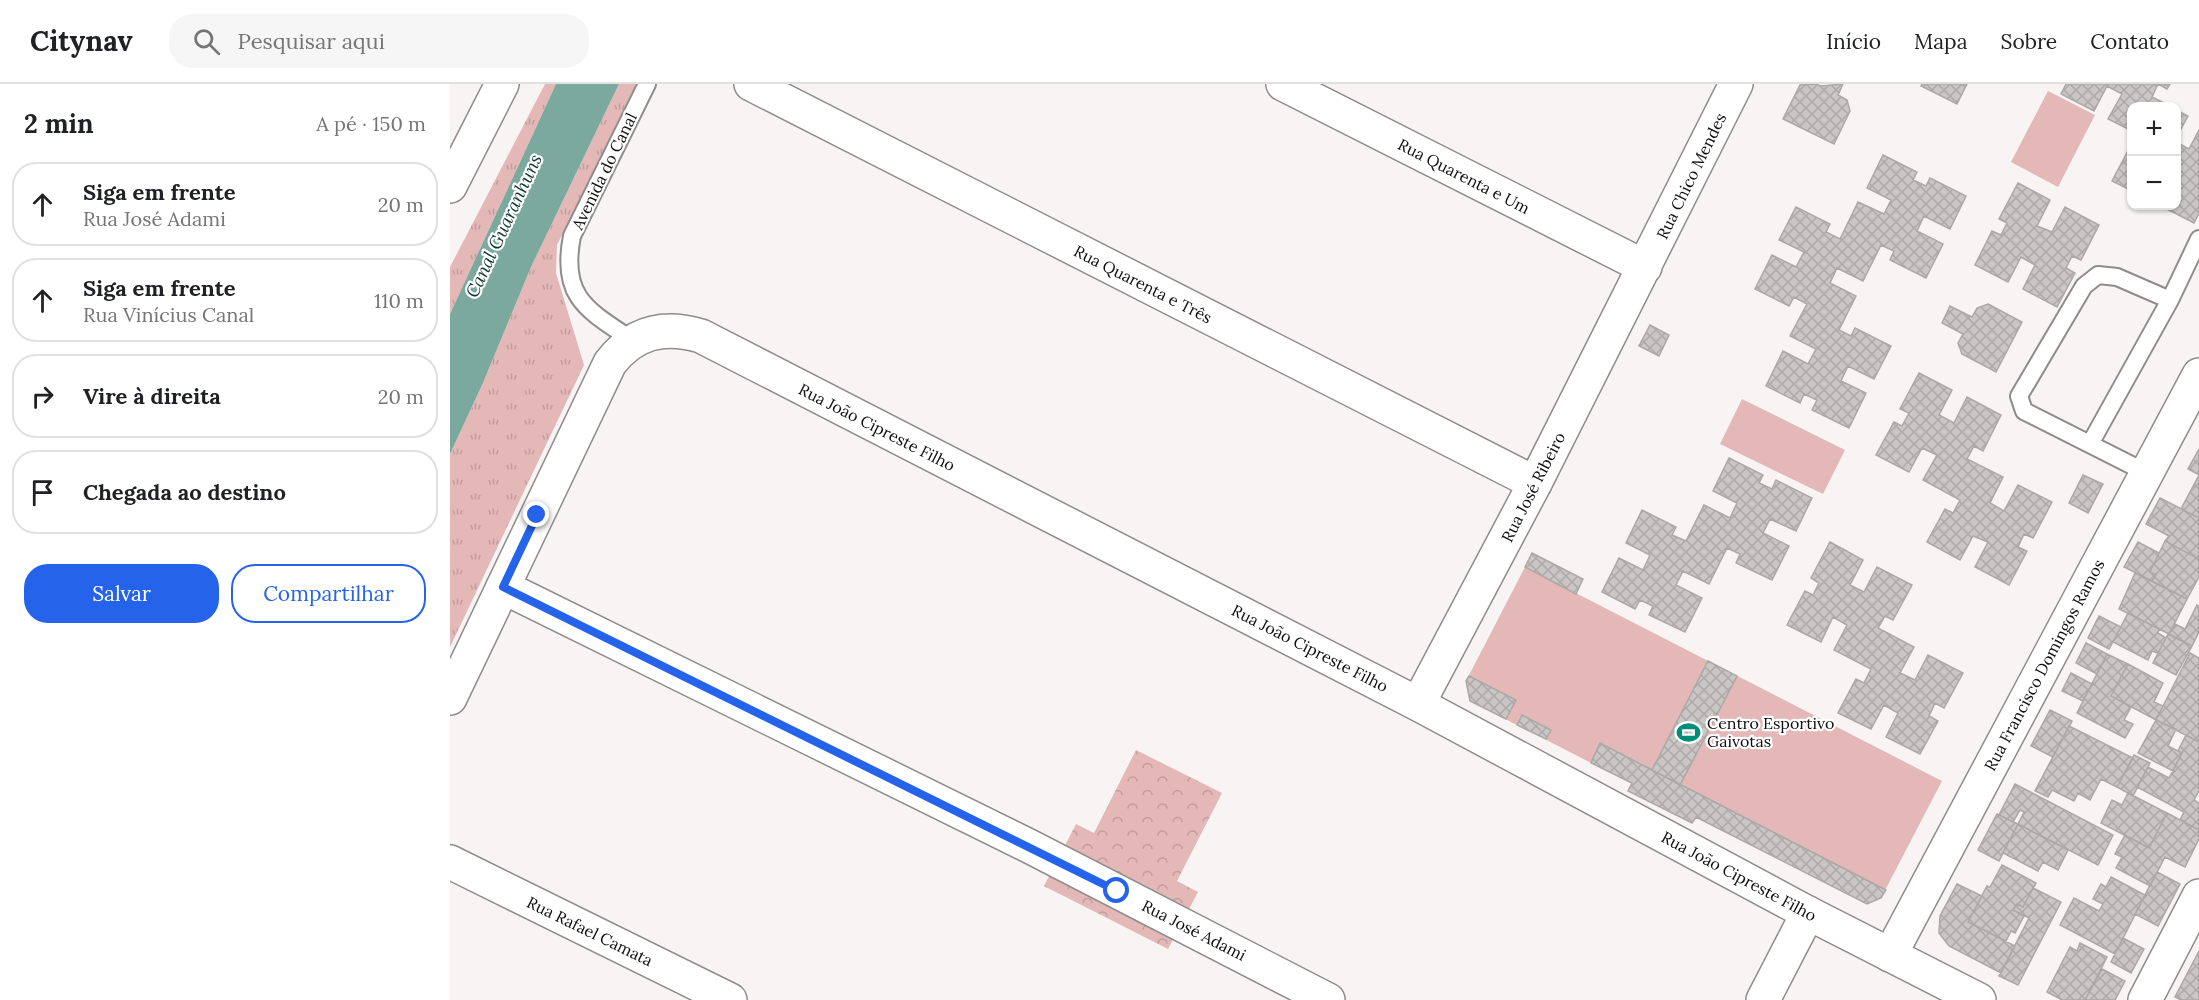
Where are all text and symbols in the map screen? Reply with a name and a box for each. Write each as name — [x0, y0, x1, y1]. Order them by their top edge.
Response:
search box — [169, 14, 589, 68]
text: Citynav — [30, 23, 133, 59]
icon: search — [190, 25, 223, 58]
text: Pesquisar aqui — [238, 27, 385, 55]
text: Início — [1826, 28, 1881, 55]
text: Mapa — [1914, 28, 1968, 55]
text: Sobre — [2001, 28, 2057, 55]
text: Contato — [2090, 28, 2169, 55]
map controls — [2127, 102, 2181, 210]
button: + — [2127, 102, 2181, 156]
text: 2 min — [24, 107, 94, 140]
street label: Avenida do Canal — [567, 109, 641, 234]
street label: Rua Chico Mendes — [1652, 110, 1730, 242]
text: A pé · 150 m — [316, 111, 426, 136]
street label: Rua Quarenta e Um — [1395, 134, 1533, 218]
water label: Canal Guaranhuns — [460, 150, 547, 301]
button: − — [2127, 156, 2181, 210]
text: Siga em frente — [83, 178, 236, 206]
icon: ahead — [26, 188, 59, 221]
text: 20 m — [378, 192, 424, 217]
text: Rua José Adami — [83, 206, 226, 231]
street label: Rua Quarenta e Três — [1071, 241, 1215, 327]
text: Siga em frente — [83, 274, 236, 302]
icon: ahead — [26, 284, 59, 317]
text: 110 m — [374, 288, 424, 313]
text: Rua Vinícius Canal — [83, 302, 254, 327]
street label: Rua João Cipreste Filho — [795, 379, 959, 475]
icon: right — [26, 380, 59, 413]
text: Vire à direita — [83, 382, 221, 410]
text: 20 m — [378, 384, 424, 409]
street label: Rua José Ribeiro — [1497, 429, 1569, 545]
icon: arrive — [26, 476, 59, 509]
text: Chegada ao destino — [83, 478, 286, 506]
route end — [523, 501, 549, 527]
street label: Rua Francisco Domingos Ramos — [1980, 556, 2108, 774]
button: Salvar — [24, 564, 219, 623]
button: Compartilhar — [231, 564, 426, 623]
street label: Rua João Cipreste Filho — [1228, 600, 1392, 696]
place label: Centro Esportivo Gaivotas — [1707, 713, 1834, 751]
sports icon: Centro Esportivo Gaivotas — [1676, 719, 1702, 745]
street label: Rua João Cipreste Filho — [1658, 827, 1820, 925]
route start — [1103, 877, 1129, 903]
street label: Rua Rafael Camata — [524, 892, 656, 970]
street label: Rua José Adami — [1139, 895, 1249, 965]

